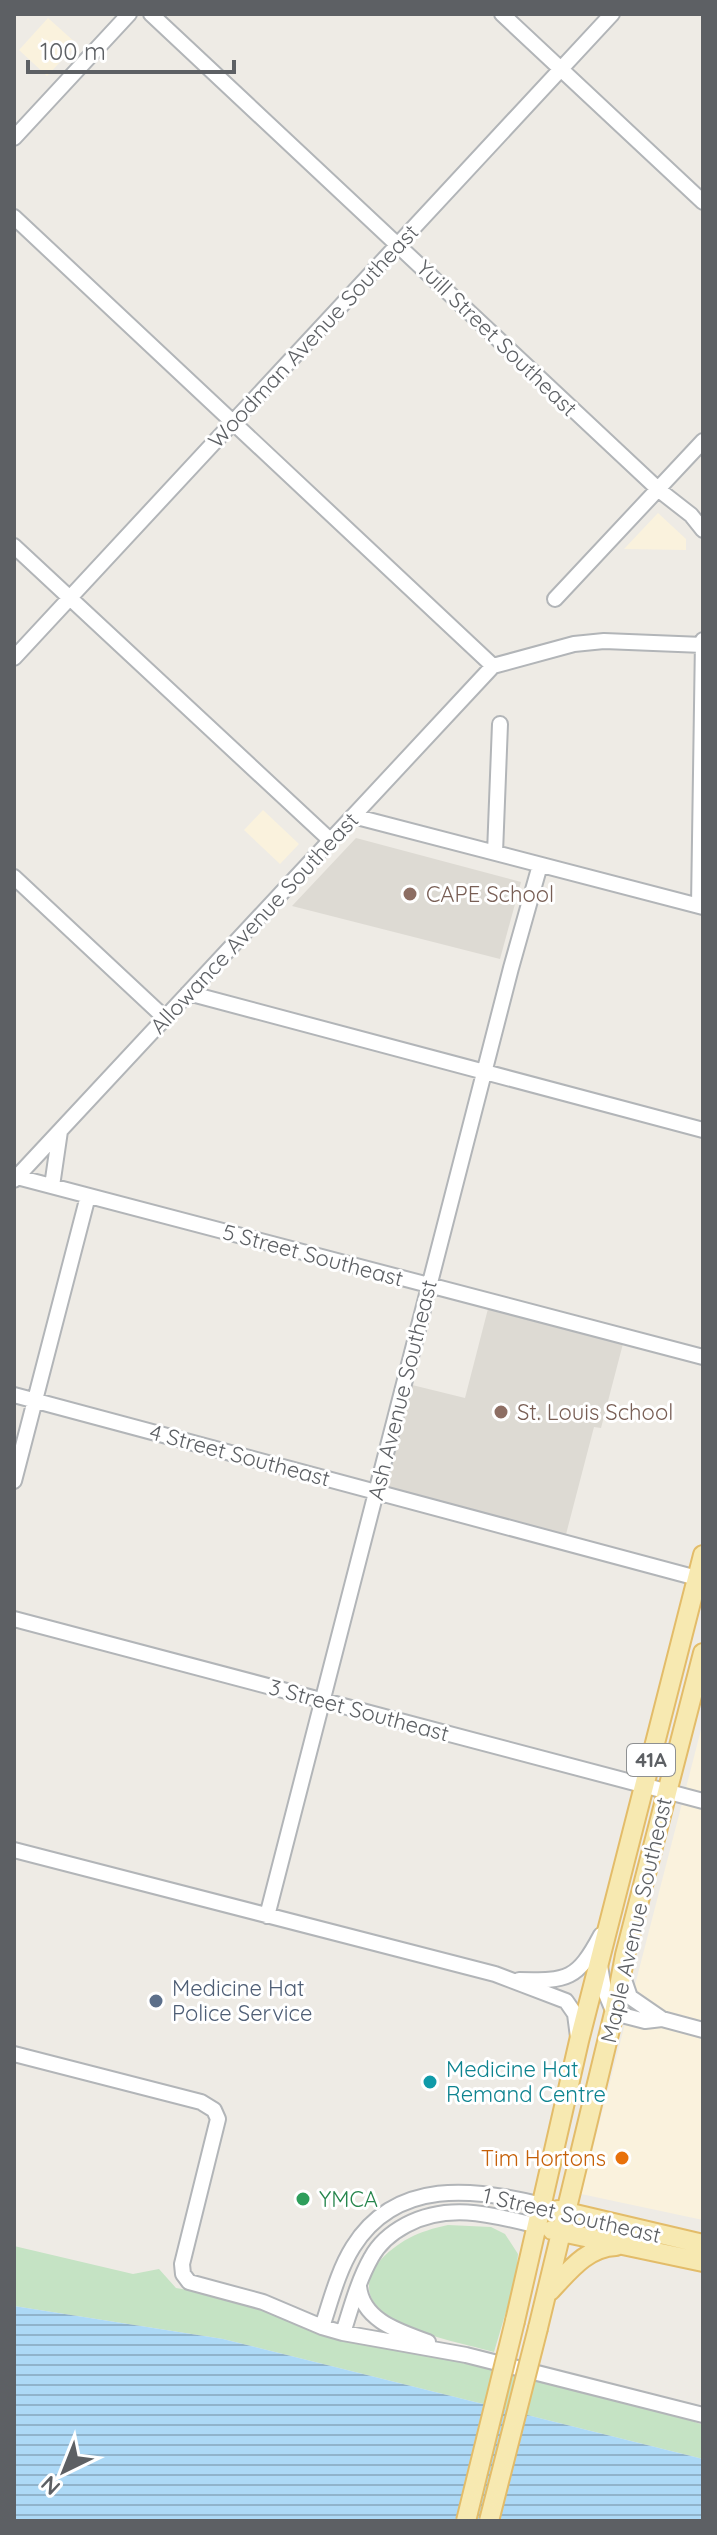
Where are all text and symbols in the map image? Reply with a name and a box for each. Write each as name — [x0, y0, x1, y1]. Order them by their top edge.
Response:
scale bar — [28, 24, 234, 74]
text: 100 m — [40, 36, 106, 66]
street label: Woodman Avenue Southeast — [202, 218, 424, 454]
street label: Yuill Street Southeast — [411, 254, 583, 422]
street label: Allowance Avenue Southeast — [144, 806, 364, 1040]
place label: CAPE School — [426, 880, 554, 908]
marker: CAPE School — [401, 885, 419, 903]
street label: 5 Street Southeast — [220, 1217, 406, 1293]
street label: Ash Avenue Southeast — [361, 1277, 443, 1503]
place label: St. Louis School — [517, 1398, 673, 1426]
marker: St. Louis School — [492, 1403, 510, 1421]
street label: 4 Street Southeast — [147, 1417, 333, 1493]
street label: 3 Street Southeast — [266, 1672, 452, 1748]
road number: 41A — [627, 1744, 675, 1776]
street label: Maple Avenue Southeast — [594, 1794, 678, 2046]
place label: Medicine Hat Police Service — [172, 1974, 312, 2027]
marker: Medicine Hat Police Service — [147, 1992, 165, 2010]
place label: Medicine Hat Remand Centre — [446, 2055, 606, 2108]
marker: Medicine Hat Remand Centre — [421, 2073, 439, 2091]
place label: Tim Hortons — [481, 2144, 606, 2172]
marker: Tim Hortons — [613, 2149, 631, 2167]
street label: 1 Street Southeast — [480, 2181, 664, 2249]
place label: YMCA — [319, 2185, 378, 2213]
marker: YMCA — [294, 2190, 312, 2208]
north arrow — [24, 2431, 104, 2511]
text: N — [35, 2470, 66, 2501]

